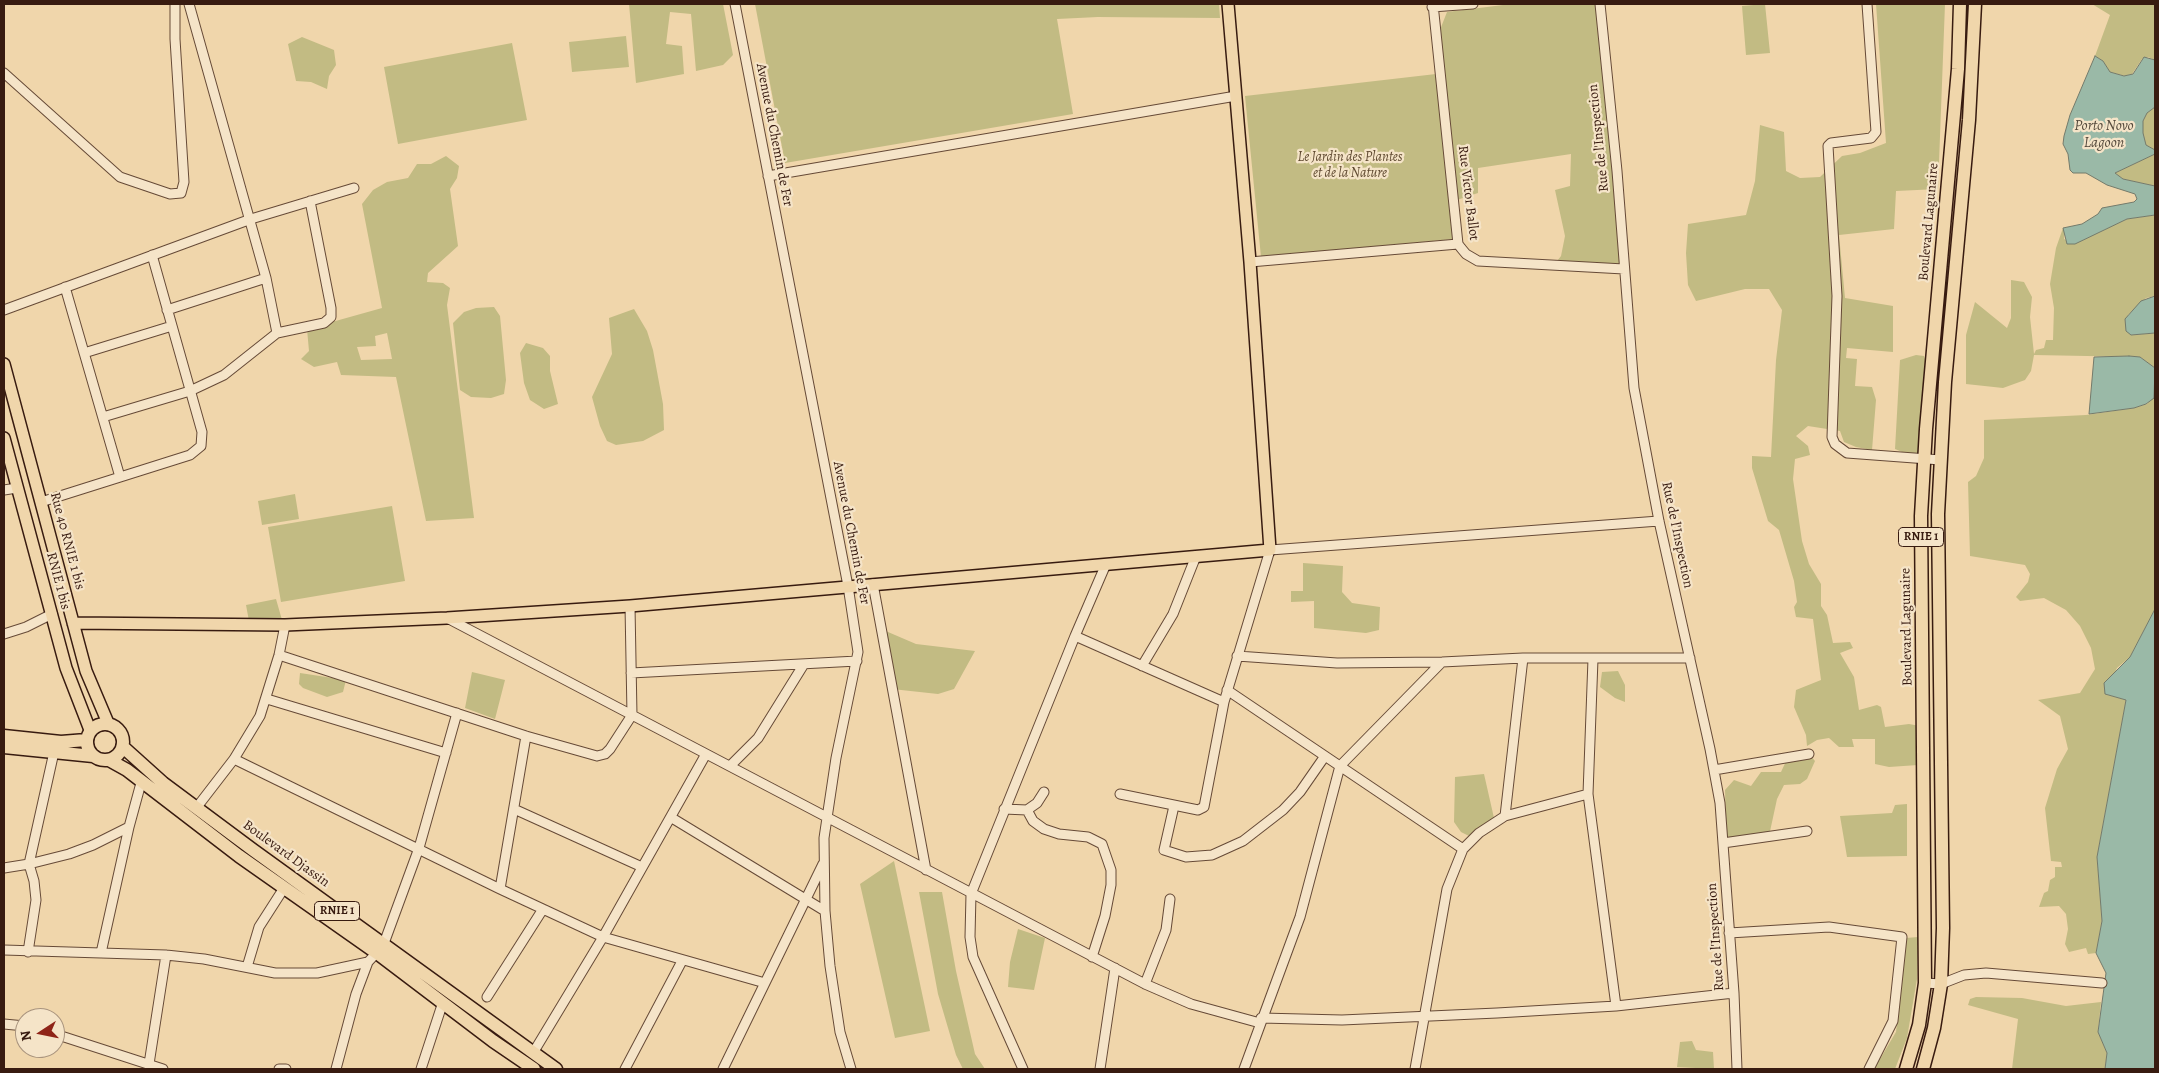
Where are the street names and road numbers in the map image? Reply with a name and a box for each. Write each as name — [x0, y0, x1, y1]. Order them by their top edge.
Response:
street label: Avenue du Chemin de Fer — [752, 62, 796, 208]
street label: Rue de l'Inspection — [1585, 83, 1613, 193]
street label: Rue Victor Ballot — [1454, 145, 1482, 241]
street label: Boulevard Lagunaire — [1915, 162, 1943, 282]
street label: Avenue du Chemin de Fer — [829, 460, 873, 606]
street label: Rue de l'Inspection — [1658, 480, 1696, 590]
street label: Rue 40 RNIE 1 bis — [46, 490, 88, 592]
road number: RNIE 1 — [1898, 528, 1944, 546]
street label: RNIE 1 bis — [42, 550, 74, 612]
street label: Boulevard Lagunaire — [1898, 568, 1916, 686]
street label: Boulevard Djassin — [239, 817, 333, 891]
street label: Rue de l'Inspection — [1704, 882, 1728, 992]
road number: RNIE 1 — [314, 901, 360, 920]

